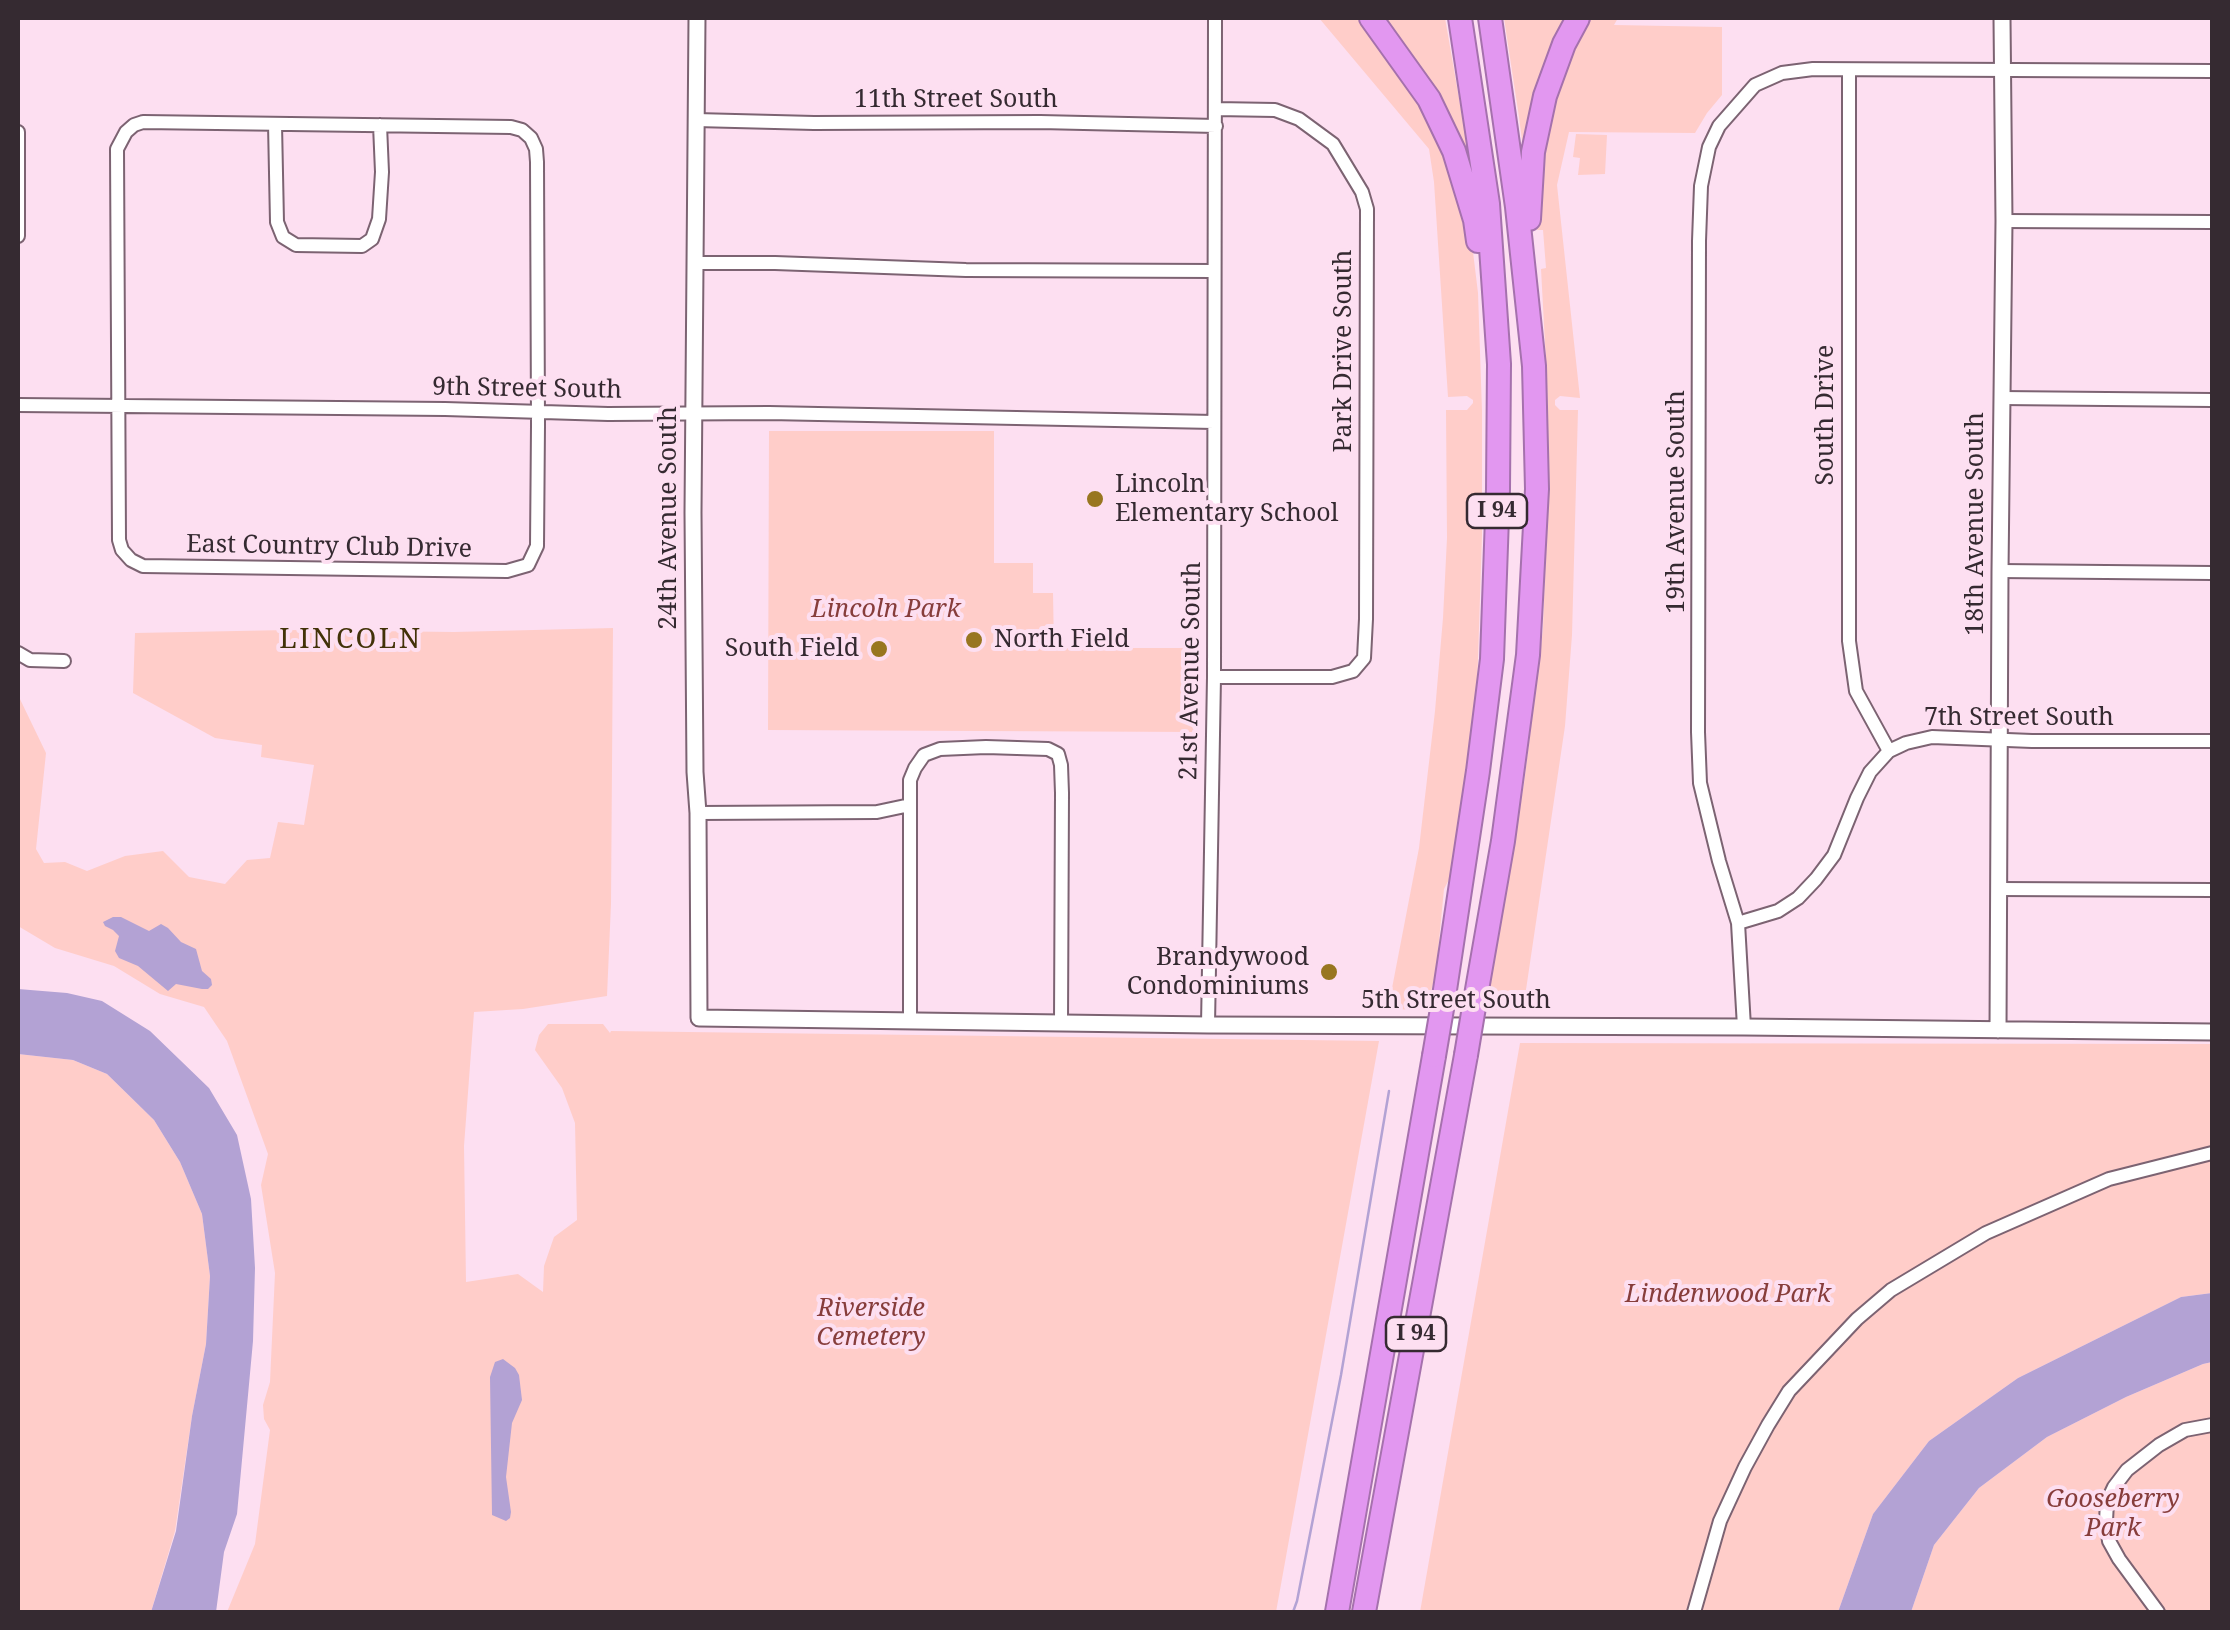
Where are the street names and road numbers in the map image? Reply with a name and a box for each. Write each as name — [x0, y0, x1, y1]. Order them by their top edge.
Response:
street label: 11th Street South — [854, 85, 1058, 115]
street label: Park Drive South — [1329, 250, 1359, 452]
street label: South Drive — [1811, 345, 1841, 485]
street label: 9th Street South — [432, 372, 622, 406]
street label: 19th Avenue South — [1662, 390, 1692, 614]
street label: 24th Avenue South — [654, 406, 684, 630]
street label: 18th Avenue South — [1961, 412, 1991, 636]
road number: I 94 — [1467, 494, 1527, 528]
street label: East Country Club Drive — [186, 530, 472, 564]
street label: 21st Avenue South — [1174, 561, 1208, 781]
street label: 7th Street South — [1924, 703, 2114, 733]
street label: 5th Street South — [1361, 986, 1551, 1016]
road number: I 94 — [1386, 1317, 1446, 1351]

